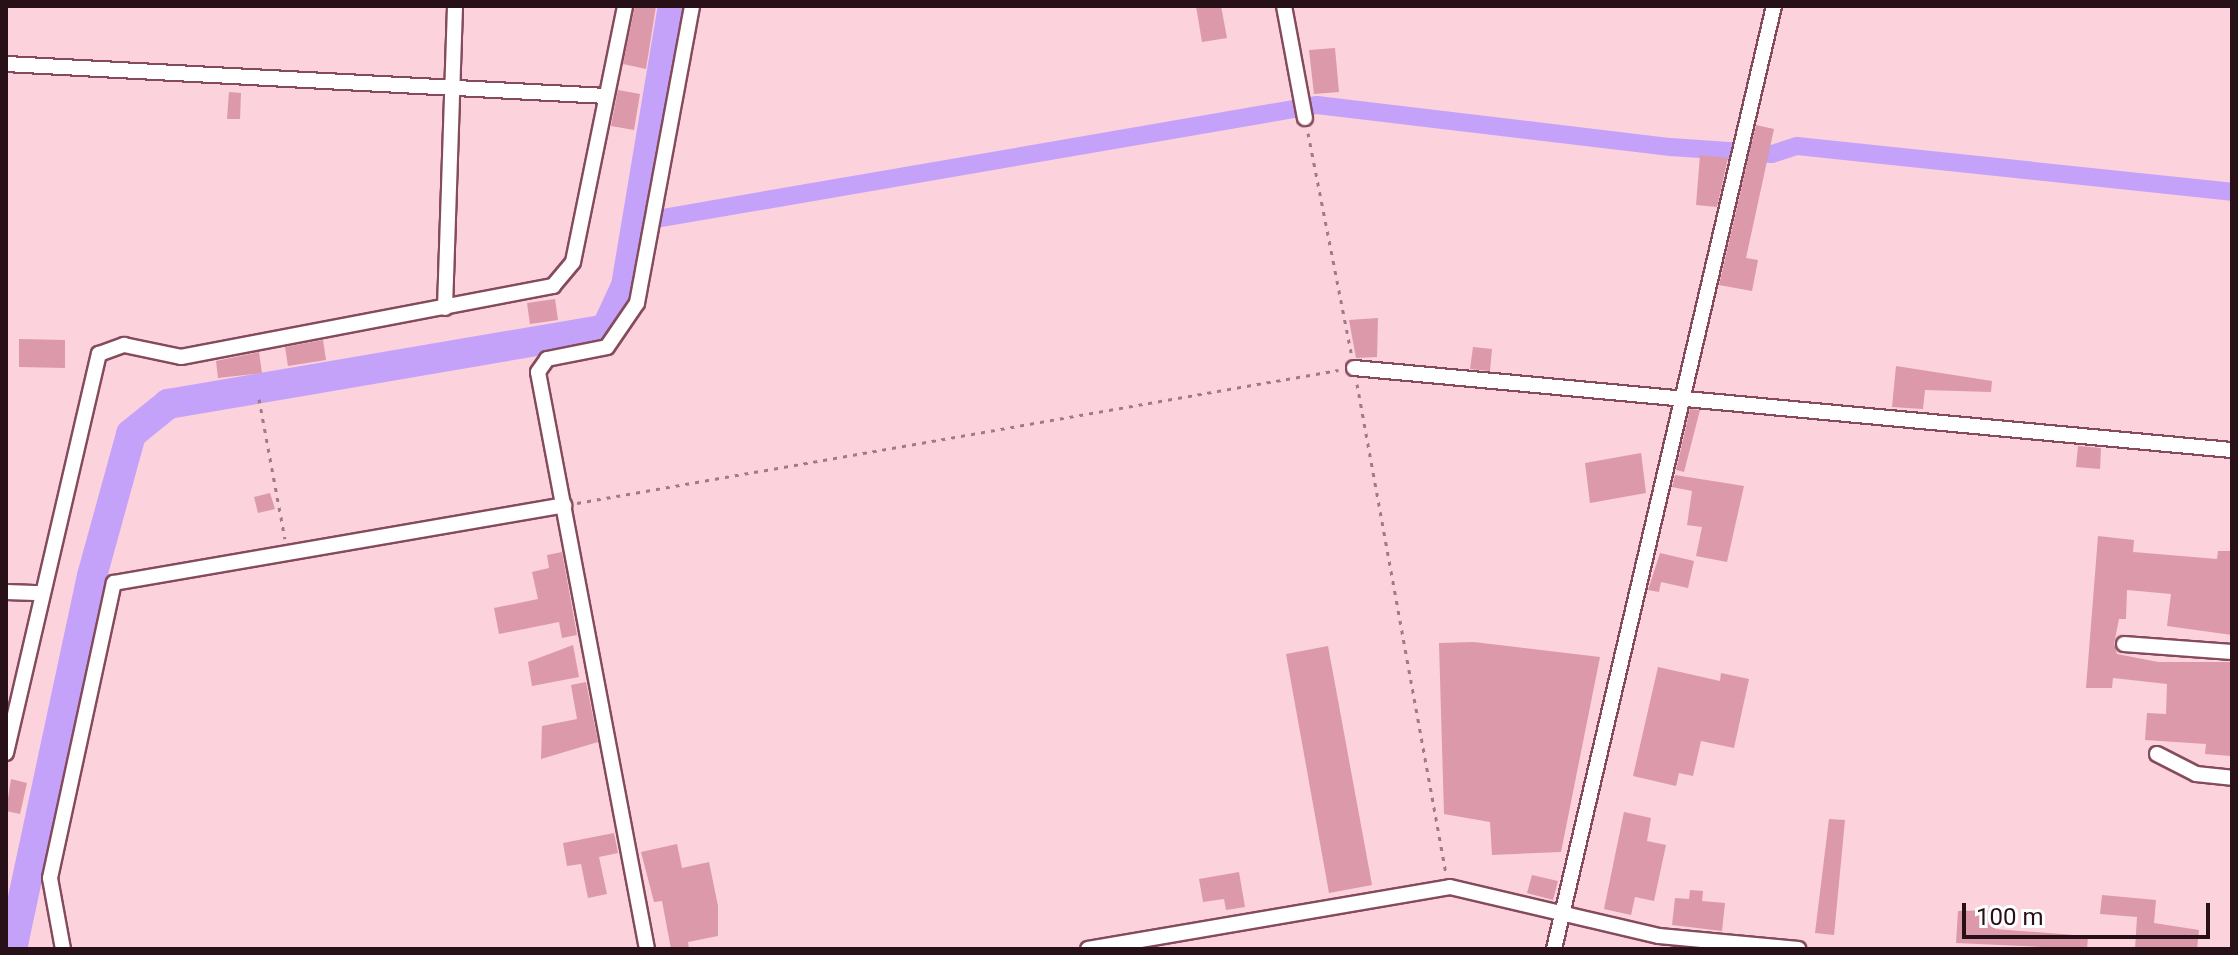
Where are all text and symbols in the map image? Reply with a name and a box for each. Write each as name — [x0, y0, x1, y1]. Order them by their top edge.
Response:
scale bar — [1966, 887, 2214, 937]
text: 100 m — [1976, 903, 2043, 931]

